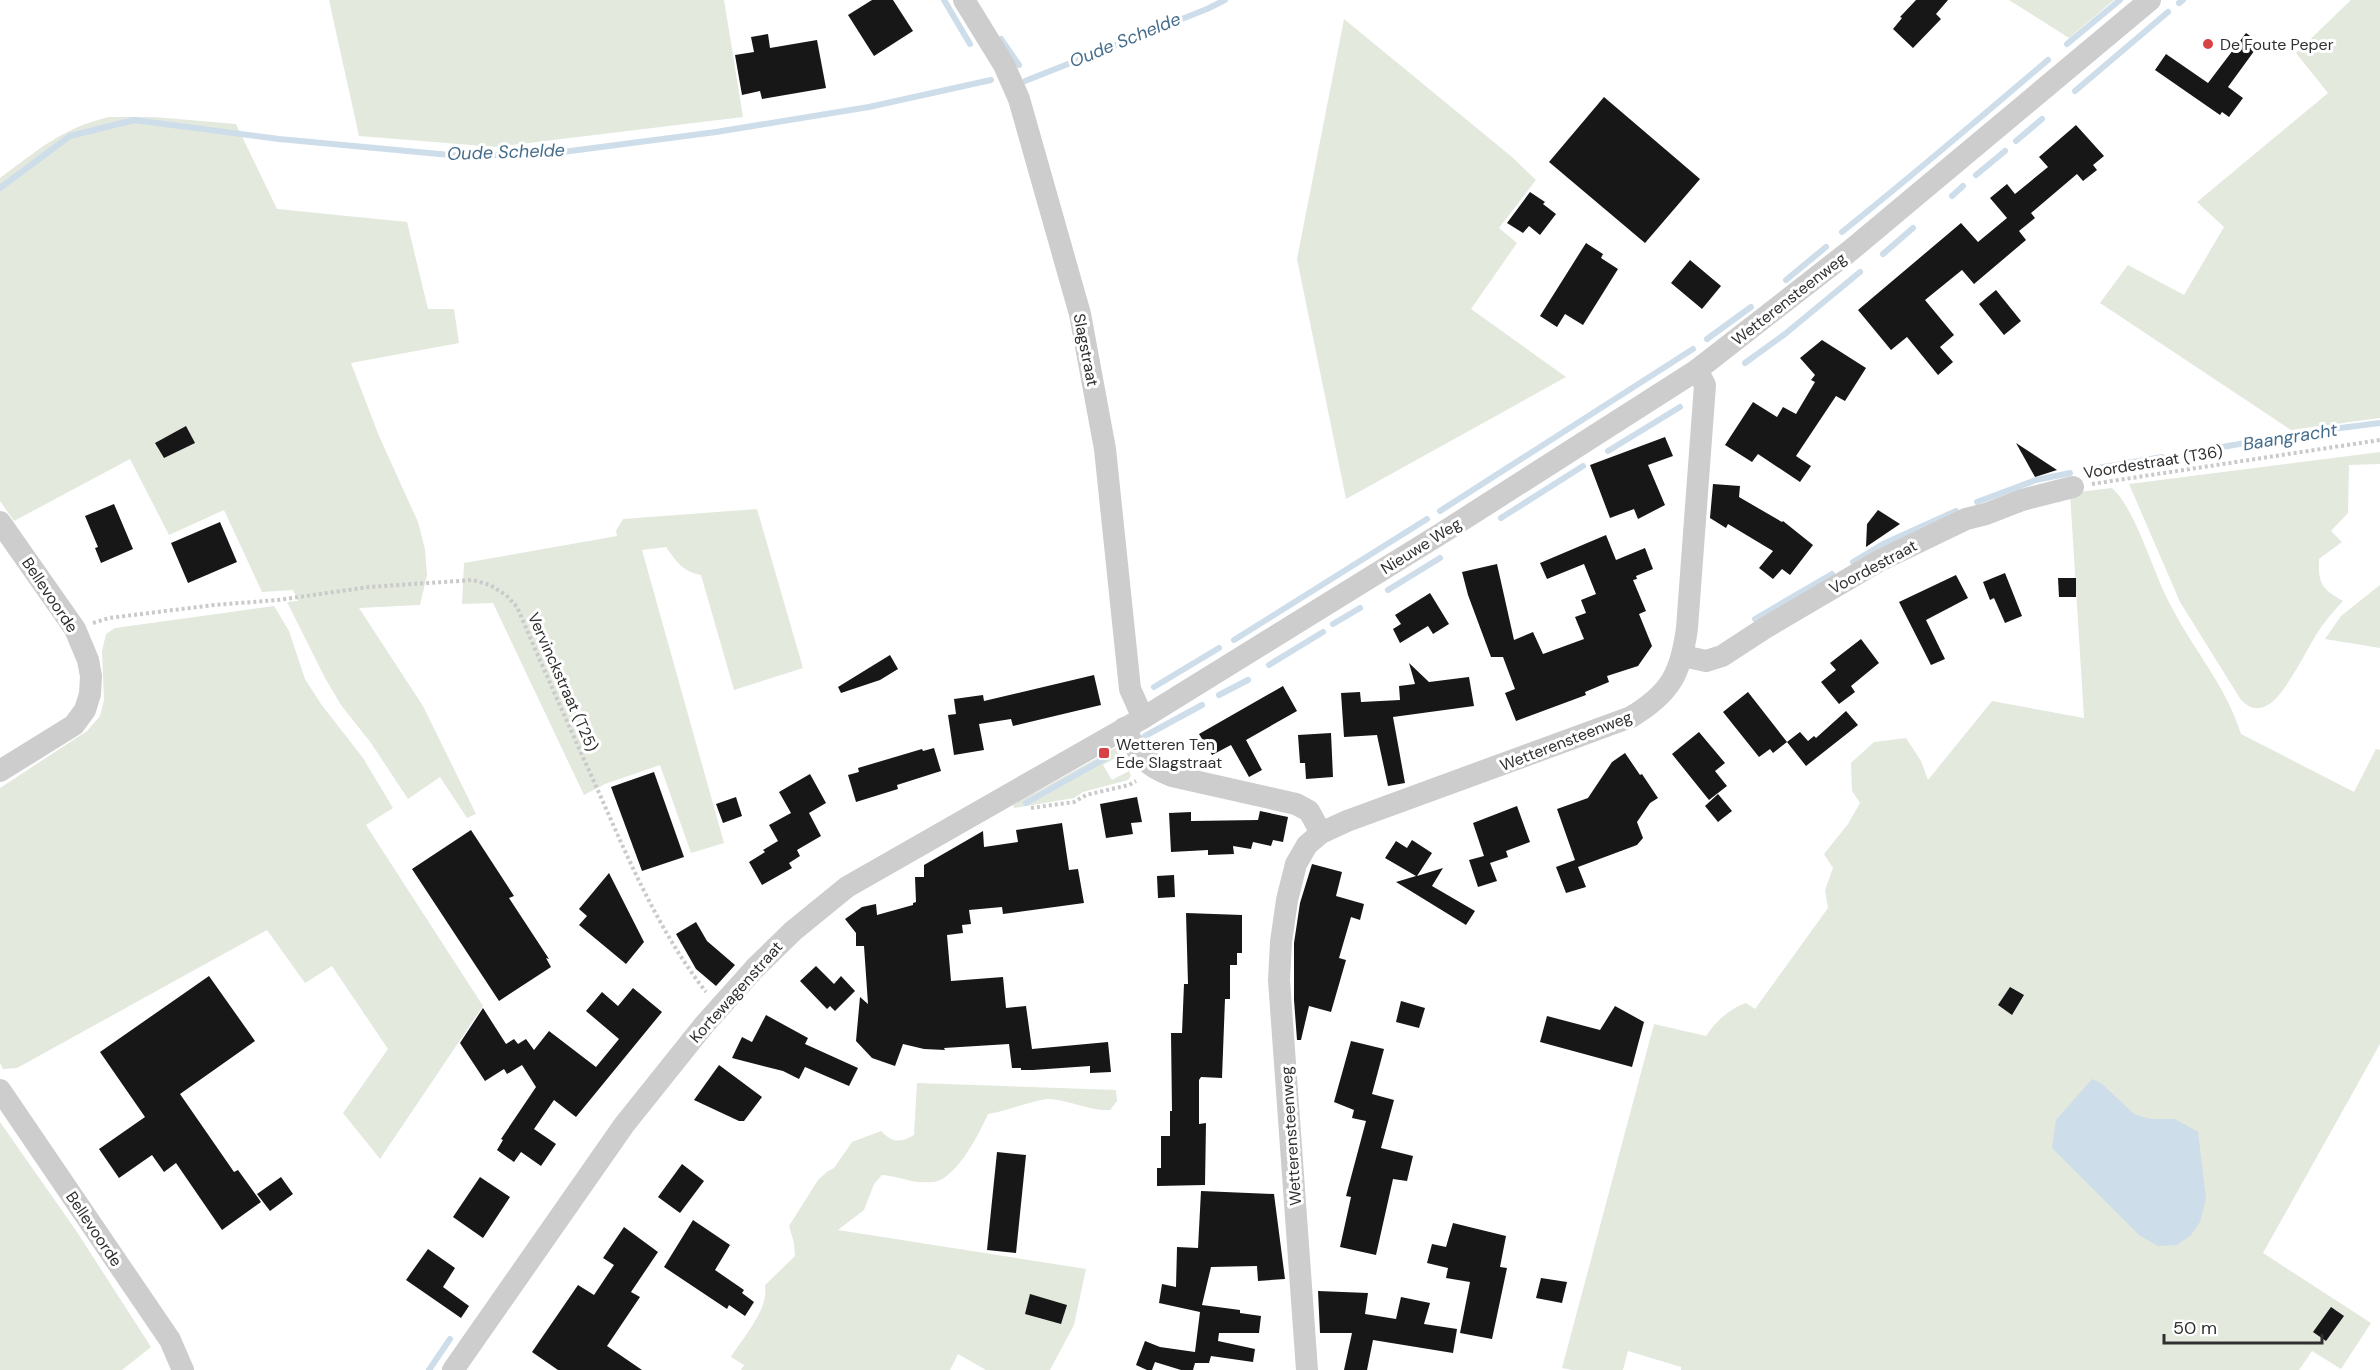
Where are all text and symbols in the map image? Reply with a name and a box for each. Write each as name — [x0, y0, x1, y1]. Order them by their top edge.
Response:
water label: Oude Schelde — [1066, 7, 1184, 73]
place label: De Foute Peper — [2220, 34, 2334, 55]
marker: De Foute Peper — [2201, 37, 2215, 51]
water label: Oude Schelde — [447, 138, 565, 166]
street label: Wetterensteenweg — [1727, 248, 1851, 350]
street label: Slagstraat — [1069, 312, 1103, 388]
water label: Baangracht — [2241, 418, 2340, 456]
street label: Voordestraat (T36) — [2082, 441, 2224, 483]
street label: Nieuwe Weg — [1377, 513, 1465, 579]
street label: Voordestraat — [1825, 535, 1921, 599]
street label: Bellevoorde — [17, 553, 83, 637]
street label: Vervinckstraat (T25) — [523, 609, 603, 755]
street label: Wetterensteenweg — [1497, 706, 1635, 776]
place label: Wetteren Ten Ede Slagstraat — [1116, 734, 1222, 773]
marker: Wetteren Ten Ede Slagstraat — [1097, 746, 1111, 760]
street label: Kortewagenstraat — [685, 937, 787, 1047]
street label: Wetterensteenweg — [1276, 1065, 1306, 1206]
street label: Bellevoorde — [61, 1187, 127, 1271]
scale bar — [2164, 1307, 2322, 1345]
text: 50 m — [2173, 1316, 2217, 1340]

